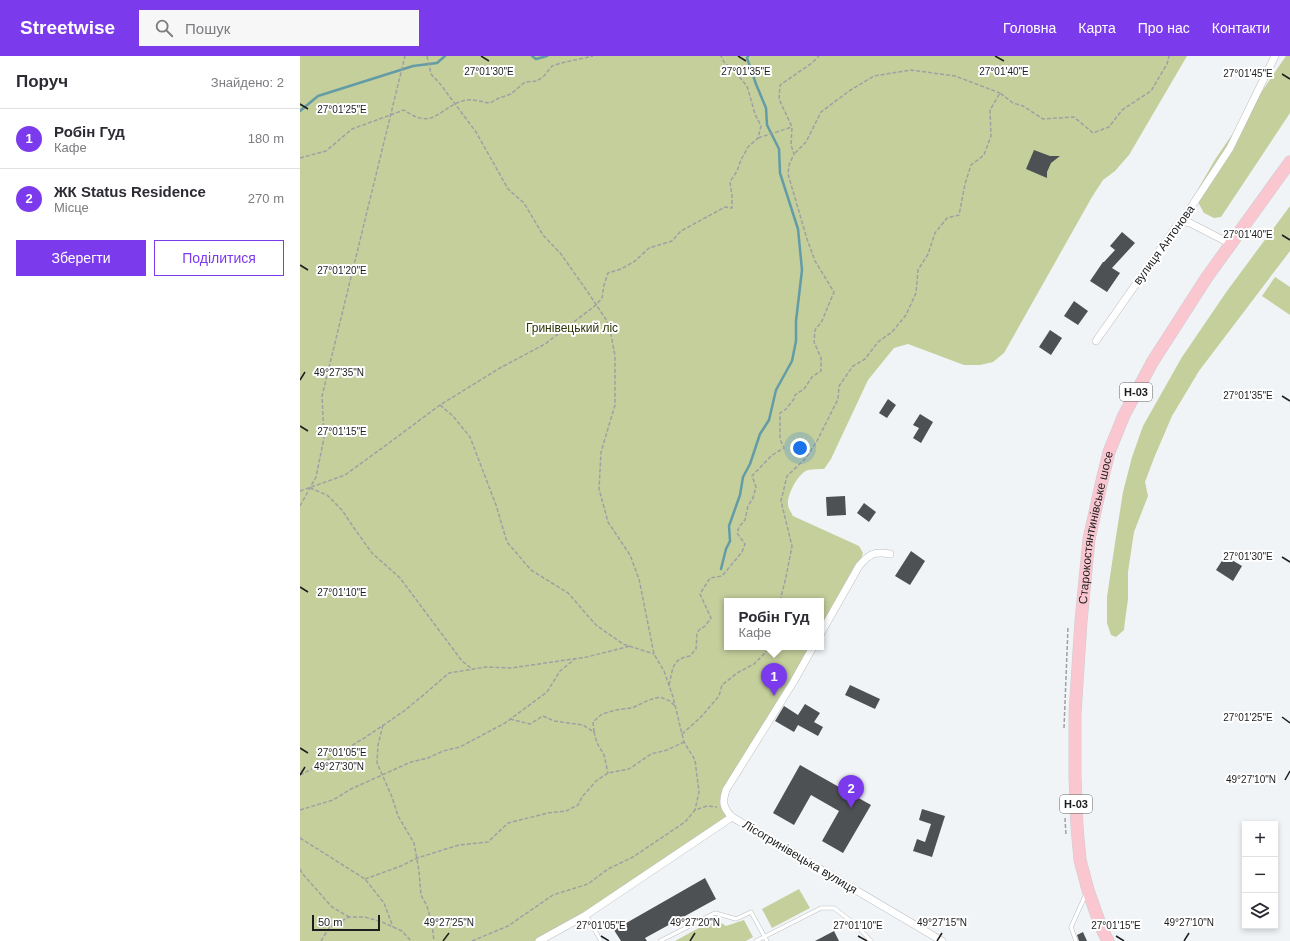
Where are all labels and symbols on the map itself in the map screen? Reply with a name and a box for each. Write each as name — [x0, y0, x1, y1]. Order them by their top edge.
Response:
text: 27°01'30"E — [464, 66, 514, 77]
text: 27°01'35"E — [721, 66, 771, 77]
text: 27°01'40"E — [979, 66, 1029, 77]
text: 27°01'45"E — [1223, 68, 1273, 79]
text: 27°01'25"E — [317, 104, 367, 115]
street label: вулиця Антонова — [1130, 202, 1198, 288]
text: 27°01'40"E — [1223, 229, 1273, 240]
text: 27°01'20"E — [317, 265, 367, 276]
park label: Гринівецький ліс — [526, 321, 618, 335]
text: 49°27'35"N — [314, 367, 364, 378]
road number: Н-03 — [1120, 383, 1152, 401]
text: 27°01'35"E — [1223, 390, 1273, 401]
text: 27°01'15"E — [317, 426, 367, 437]
your location — [790, 438, 810, 458]
street label: Старокостянтинівське шосе — [1076, 449, 1116, 605]
text: 27°01'30"E — [1223, 551, 1273, 562]
text: 27°01'10"E — [317, 587, 367, 598]
pin: 1 — [761, 663, 787, 696]
text: 27°01'25"E — [1223, 712, 1273, 723]
text: 27°01'05"E — [317, 747, 367, 758]
text: 49°27'30"N — [314, 761, 364, 772]
text: 49°27'10"N — [1226, 774, 1276, 785]
pin: 2 — [838, 775, 864, 808]
road number: Н-03 — [1060, 795, 1092, 813]
street label: Лісогринівецька вулиця — [740, 817, 860, 897]
scale bar — [312, 913, 380, 932]
text: 49°27'25"N — [424, 917, 474, 928]
text: 49°27'20"N — [670, 917, 720, 928]
text: 49°27'15"N — [917, 917, 967, 928]
text: 49°27'10"N — [1164, 917, 1214, 928]
text: 27°01'05"E — [576, 920, 626, 931]
text: 27°01'10"E — [833, 920, 883, 931]
text: 27°01'15"E — [1091, 920, 1141, 931]

